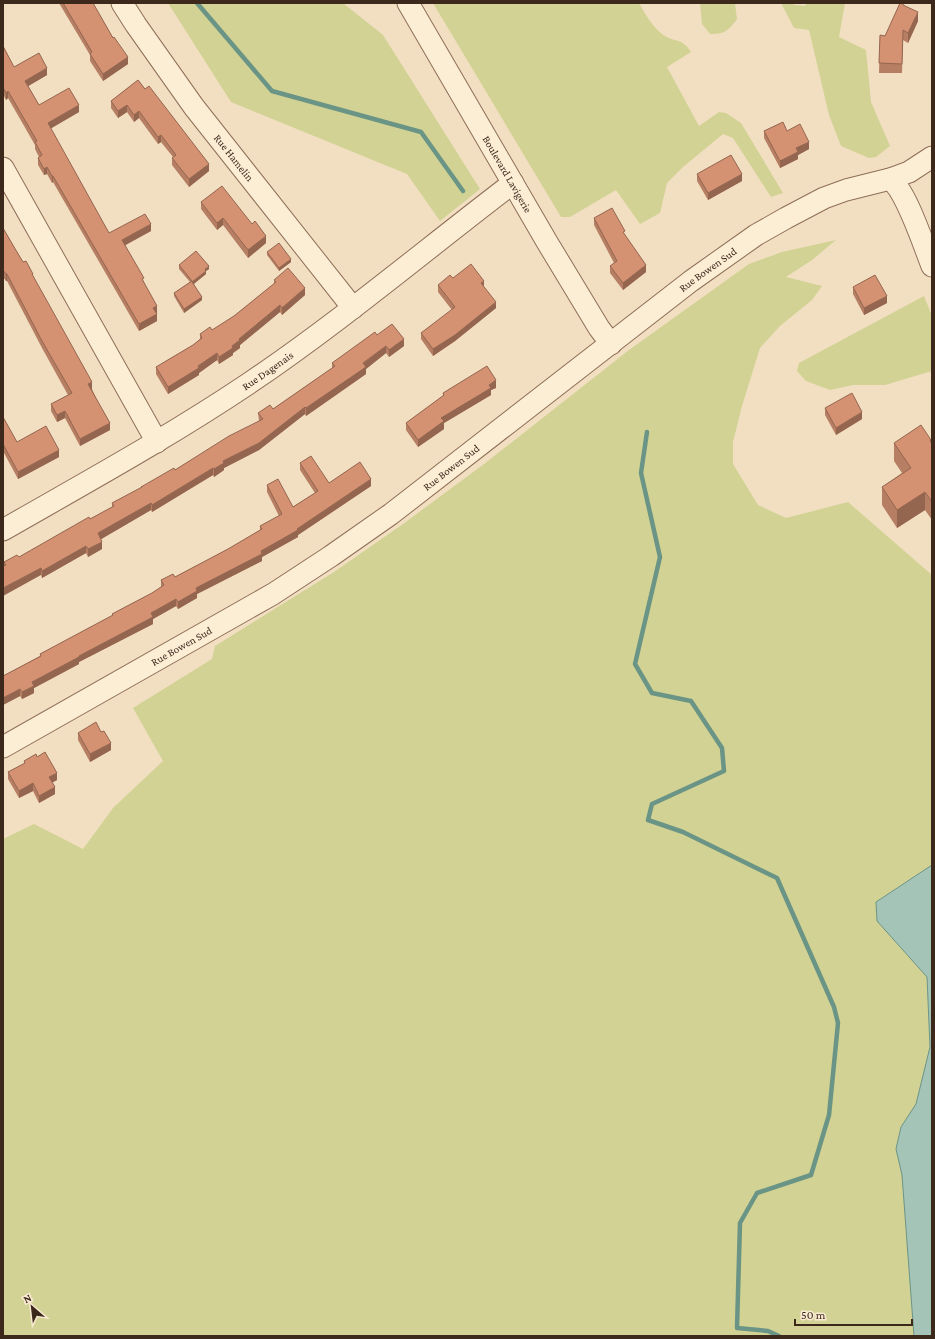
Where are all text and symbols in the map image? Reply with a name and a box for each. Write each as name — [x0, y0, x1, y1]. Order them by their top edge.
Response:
street label: Rue Hamelin — [212, 132, 256, 183]
street label: Boulevard Lavigerie — [480, 134, 535, 215]
street label: Rue Bowen Sud — [677, 245, 739, 294]
street label: Rue Dagenais — [240, 349, 295, 392]
street label: Rue Bowen Sud — [421, 442, 482, 493]
street label: Rue Bowen Sud — [149, 624, 214, 668]
north arrow — [12, 1287, 52, 1327]
text: N — [21, 1291, 34, 1305]
scale bar — [795, 1301, 912, 1327]
text: 50 m — [801, 1308, 826, 1322]

